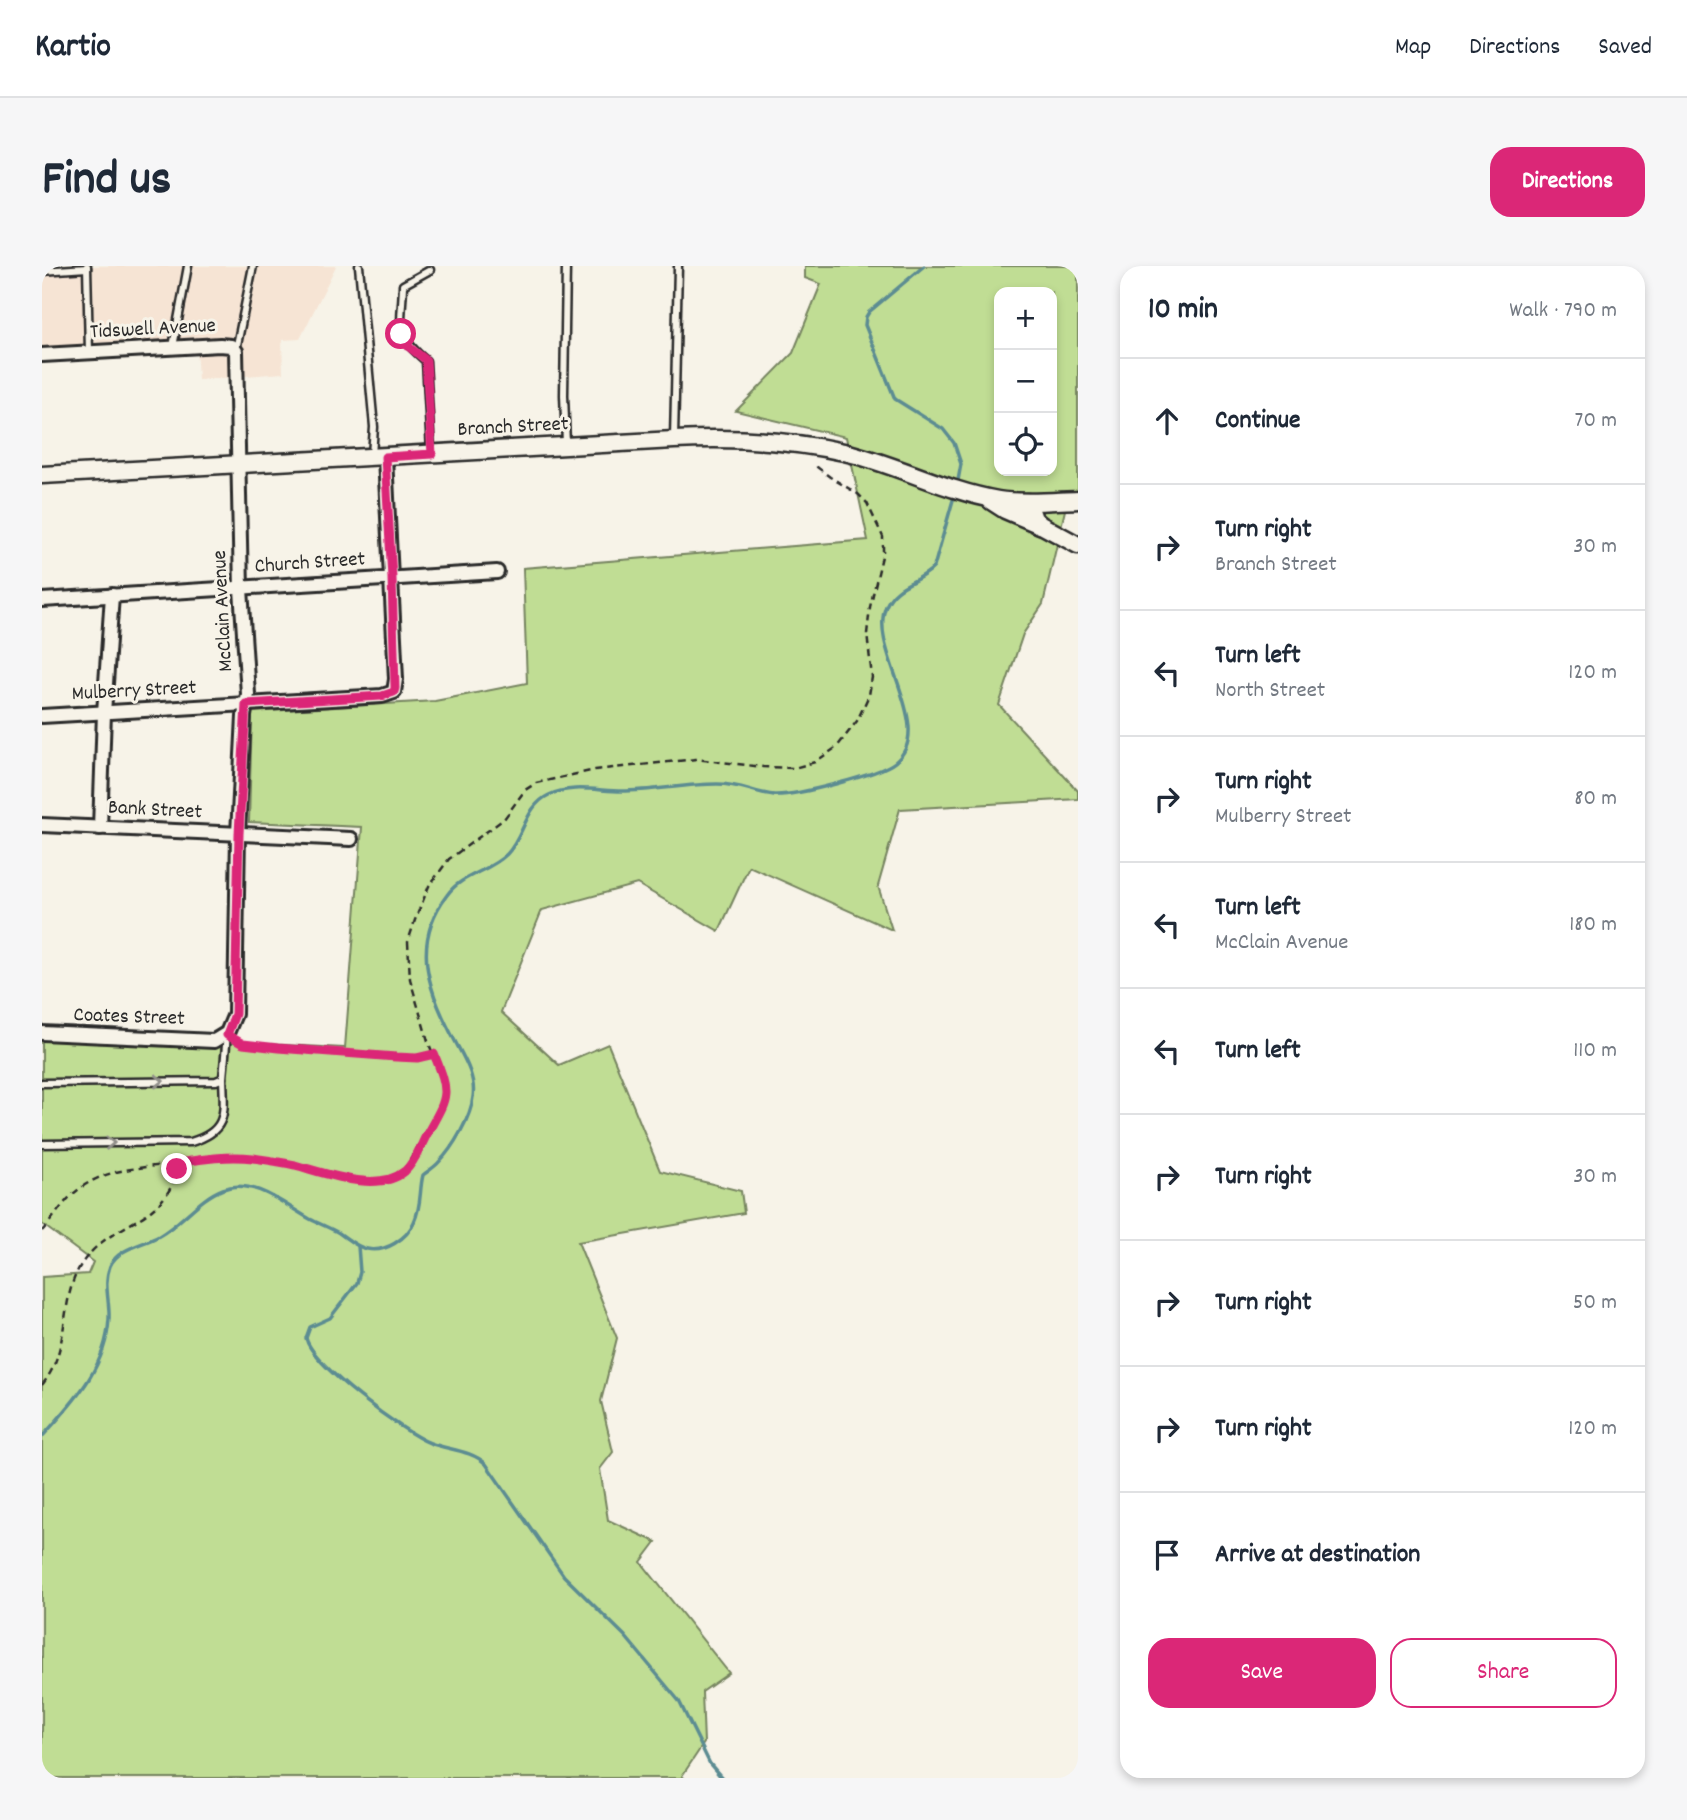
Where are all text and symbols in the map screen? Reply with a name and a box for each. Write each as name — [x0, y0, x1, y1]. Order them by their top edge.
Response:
text: Kartio — [35, 25, 111, 72]
text: Map — [1395, 31, 1431, 65]
text: Directions — [1469, 31, 1560, 65]
text: Saved — [1598, 31, 1652, 65]
text: Find us — [42, 147, 171, 217]
button: Directions — [1490, 147, 1645, 217]
map controls — [994, 287, 1057, 476]
button: + — [994, 287, 1057, 350]
text: 10 min — [1148, 290, 1218, 333]
text: Walk · 790 m — [1509, 295, 1617, 328]
street label: Tidswell Avenue — [89, 312, 217, 348]
route start — [385, 318, 416, 349]
button: − — [994, 350, 1057, 413]
icon: ahead — [1148, 402, 1186, 440]
text: Continue — [1215, 403, 1300, 440]
text: 70 m — [1575, 405, 1617, 438]
street label: Branch Street — [457, 410, 570, 446]
button: locate — [994, 413, 1057, 476]
text: Turn right — [1215, 512, 1312, 549]
icon: right — [1148, 528, 1186, 566]
text: 30 m — [1573, 531, 1617, 564]
street label: Church Street — [254, 545, 367, 583]
street label: McClain Avenue — [206, 549, 242, 673]
text: Branch Street — [1215, 549, 1337, 582]
text: Turn left — [1215, 638, 1301, 675]
icon: left — [1148, 654, 1186, 692]
text: 120 m — [1568, 657, 1617, 690]
street label: Mulberry Street — [71, 674, 197, 710]
text: North Street — [1215, 675, 1325, 708]
text: Turn right — [1215, 764, 1312, 801]
icon: right — [1148, 780, 1186, 818]
text: 80 m — [1574, 783, 1617, 816]
street label: Bank Street — [107, 794, 203, 828]
text: Mulberry Street — [1215, 801, 1351, 834]
text: Turn left — [1215, 890, 1301, 927]
icon: left — [1148, 906, 1186, 944]
text: 180 m — [1569, 909, 1617, 942]
text: McClain Avenue — [1215, 927, 1348, 960]
street label: Coates Street — [73, 1001, 185, 1035]
icon: left — [1148, 1032, 1186, 1070]
text: Turn left — [1215, 1033, 1301, 1070]
text: 110 m — [1573, 1035, 1617, 1068]
one-way arrow — [154, 1073, 165, 1089]
one-way arrow — [105, 1135, 116, 1151]
route end — [161, 1153, 192, 1184]
icon: right — [1148, 1158, 1186, 1196]
text: Turn right — [1215, 1159, 1312, 1196]
text: 30 m — [1573, 1161, 1617, 1194]
icon: right — [1148, 1284, 1186, 1322]
text: Turn right — [1215, 1285, 1312, 1322]
text: 50 m — [1573, 1287, 1617, 1320]
icon: right — [1148, 1410, 1186, 1448]
text: Turn right — [1215, 1411, 1312, 1448]
text: 120 m — [1568, 1413, 1617, 1446]
icon: arrive — [1148, 1536, 1186, 1574]
text: Arrive at destination — [1215, 1537, 1420, 1574]
button: Save — [1148, 1638, 1376, 1708]
button: Share — [1390, 1638, 1617, 1708]

